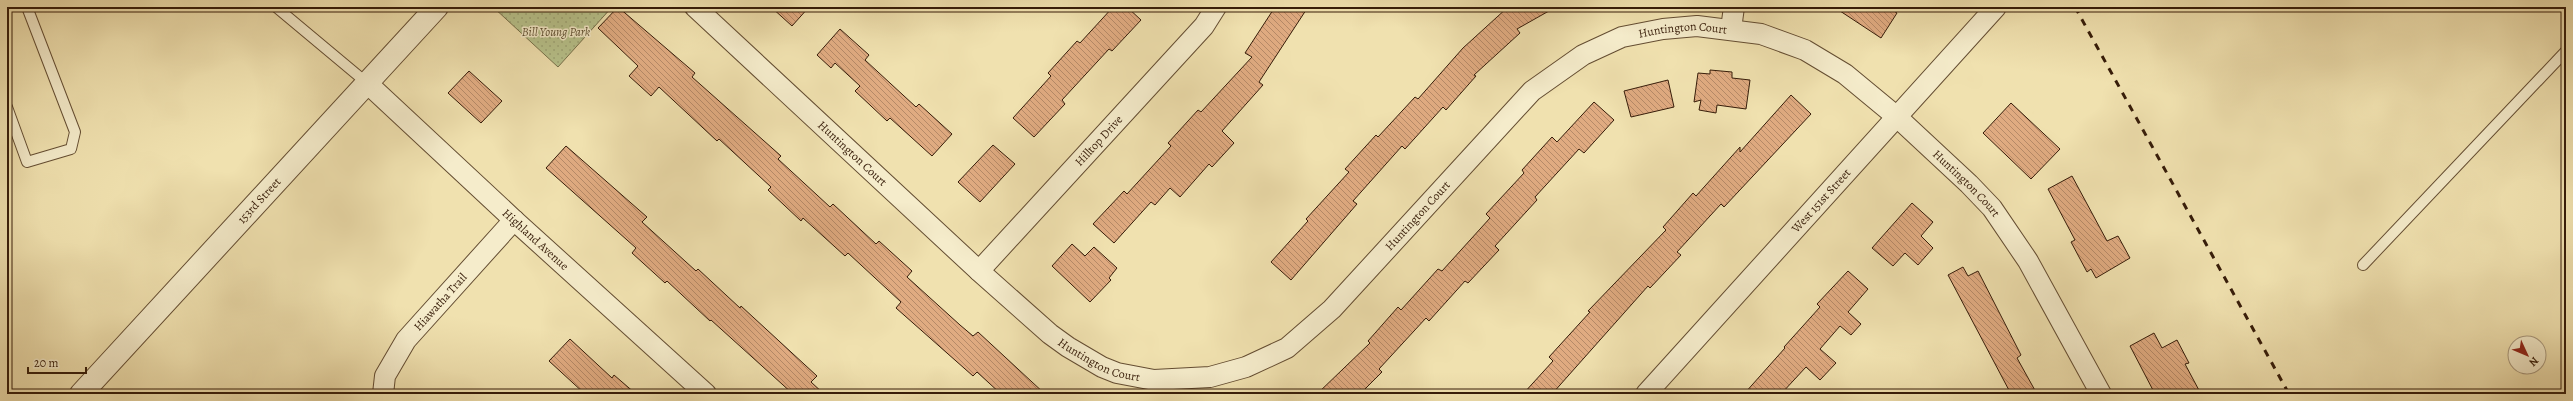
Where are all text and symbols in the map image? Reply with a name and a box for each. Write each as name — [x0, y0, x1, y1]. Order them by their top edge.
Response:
street label: Huntington Court — [1637, 18, 1728, 42]
park label: Bill Young Park — [522, 24, 591, 40]
street label: Hilltop Drive — [1071, 112, 1126, 170]
street label: Huntington Court — [814, 117, 891, 190]
street label: Huntington Court — [1929, 146, 2004, 220]
street label: West 151st Street — [1787, 165, 1854, 237]
street label: 153rd Street — [234, 174, 284, 227]
street label: Huntington Court — [1382, 177, 1454, 254]
street label: Highland Avenue — [499, 205, 572, 274]
street label: Hiawatha Trail — [410, 270, 471, 334]
street label: Huntington Court — [1055, 334, 1141, 385]
north arrow — [2507, 335, 2547, 375]
scale bar — [28, 349, 86, 375]
text: N — [2526, 354, 2542, 370]
text: 20 m — [34, 355, 58, 371]

